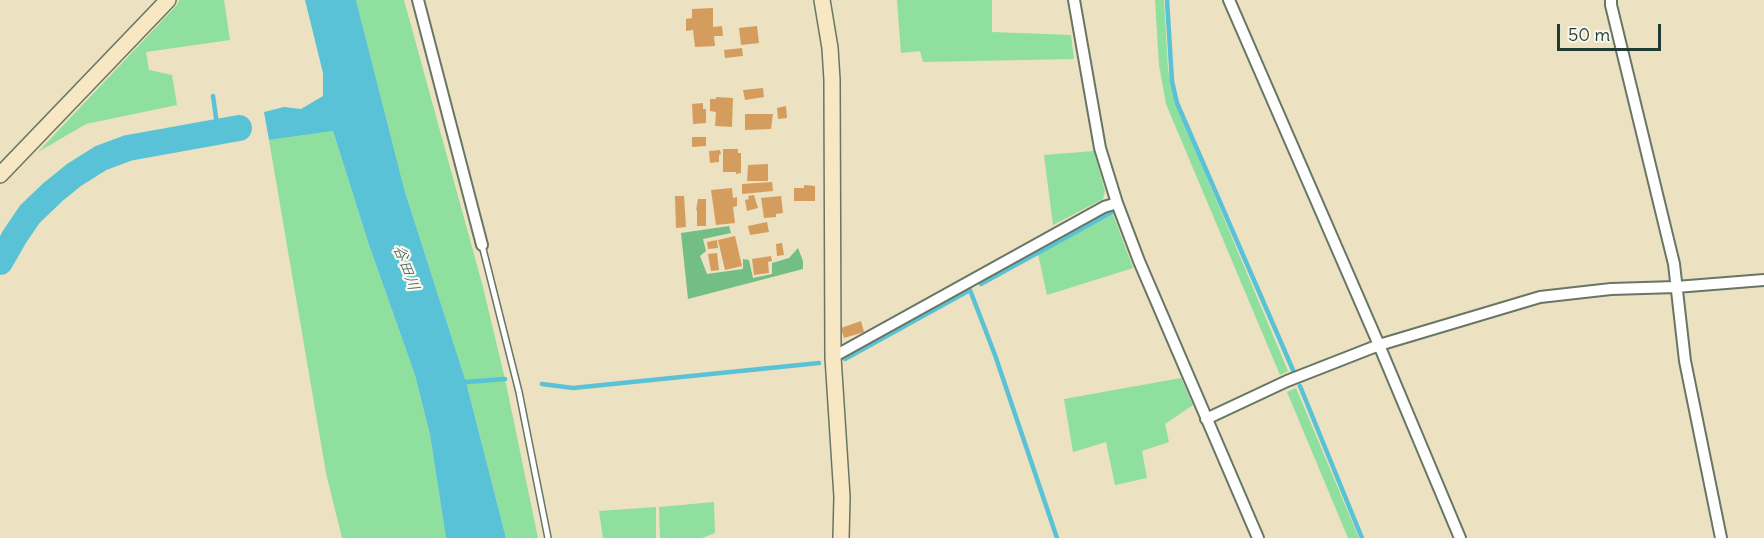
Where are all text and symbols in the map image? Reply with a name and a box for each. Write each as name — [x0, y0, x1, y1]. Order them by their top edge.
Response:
scale bar — [1560, 12, 1664, 50]
text: 50 m — [1568, 23, 1610, 46]
water label: 谷田川 — [389, 242, 423, 294]

